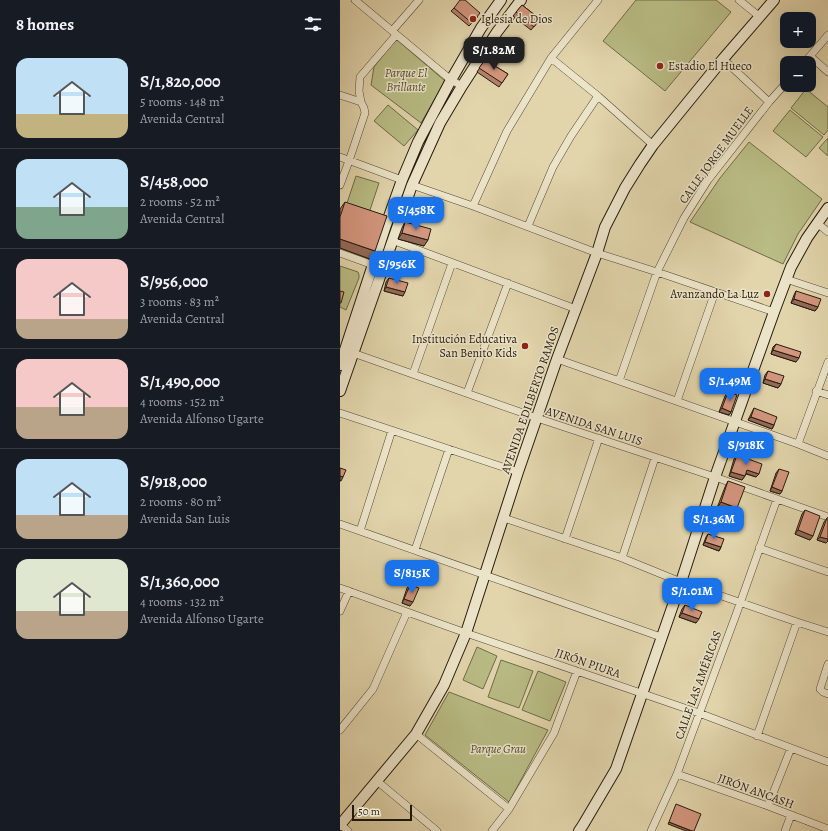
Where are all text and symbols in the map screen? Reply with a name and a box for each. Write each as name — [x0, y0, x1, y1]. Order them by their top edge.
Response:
place label: Iglesia de Dios — [481, 11, 553, 27]
map controls — [780, 12, 816, 92]
button: + — [780, 12, 816, 48]
text: 8 homes — [16, 13, 74, 36]
icon: filters — [302, 13, 324, 35]
marker: Iglesia de Dios — [468, 14, 478, 24]
pin: S/1.82M — [457, 37, 531, 71]
text: S/1.82M — [473, 41, 515, 58]
button: − — [780, 56, 816, 92]
place label: Estadio El Hueco — [668, 58, 752, 74]
marker: Estadio El Hueco — [655, 61, 665, 71]
park label: Parque El Brillante — [385, 65, 427, 95]
text: S/1,820,000 — [140, 70, 221, 93]
icon: home — [48, 74, 96, 122]
text: 5 rooms · 148 m² — [140, 93, 224, 110]
street label: CALLE JORGE MUELLE — [675, 103, 757, 207]
text: Avenida Central — [140, 110, 224, 127]
text: S/458,000 — [140, 170, 208, 193]
icon: home — [48, 175, 96, 223]
text: 2 rooms · 52 m² — [140, 193, 220, 210]
pin: S/458K — [383, 197, 449, 231]
text: S/458K — [397, 201, 435, 218]
text: Avenida Central — [140, 210, 224, 227]
pin: S/956K — [364, 251, 430, 285]
text: S/956K — [378, 255, 416, 272]
text: S/956,000 — [140, 270, 208, 293]
icon: home — [48, 275, 96, 323]
place label: Avanzando La Luz — [669, 286, 759, 302]
marker: Avanzando La Luz — [762, 289, 772, 299]
text: 3 rooms · 83 m² — [140, 293, 219, 310]
text: Avenida Central — [140, 310, 224, 327]
street label: AVENIDA EDILBERTO RAMOS — [497, 324, 563, 477]
place label: Institución Educativa San Benito Kids — [412, 331, 517, 361]
marker: Institución Educativa San Benito Kids — [520, 341, 530, 351]
pin: S/1.49M — [693, 368, 767, 402]
text: S/1,490,000 — [140, 370, 220, 393]
text: S/1.49M — [709, 372, 751, 389]
icon: home — [48, 375, 96, 423]
text: 4 rooms · 152 m² — [140, 393, 224, 410]
street label: AVENIDA SAN LUIS — [543, 402, 644, 449]
text: Avenida Alfonso Ugarte — [140, 410, 264, 427]
pin: S/918K — [713, 432, 779, 466]
text: S/918K — [728, 436, 764, 453]
text: S/918,000 — [140, 470, 207, 493]
icon: home — [48, 475, 96, 523]
text: 2 rooms · 80 m² — [140, 493, 221, 510]
pin: S/1.36M — [677, 506, 751, 540]
text: Avenida San Luis — [140, 510, 230, 527]
text: S/1.36M — [693, 510, 735, 527]
pin: S/815K — [379, 560, 445, 594]
text: S/815K — [394, 564, 430, 581]
text: S/1,360,000 — [140, 570, 219, 593]
icon: home — [48, 575, 96, 623]
pin: S/1.01M — [655, 578, 729, 612]
text: S/1.01M — [671, 582, 713, 599]
text: 4 rooms · 132 m² — [140, 593, 224, 610]
text: Avenida Alfonso Ugarte — [140, 610, 264, 627]
street label: CALLE LAS AMÉRICAS — [671, 628, 725, 742]
street label: JIRÓN PIURA — [553, 644, 624, 682]
park label: Parque Grau — [470, 741, 526, 757]
street label: JIRÓN ANCASH — [716, 770, 796, 812]
scale bar — [352, 803, 412, 822]
text: 50 m — [358, 804, 380, 819]

